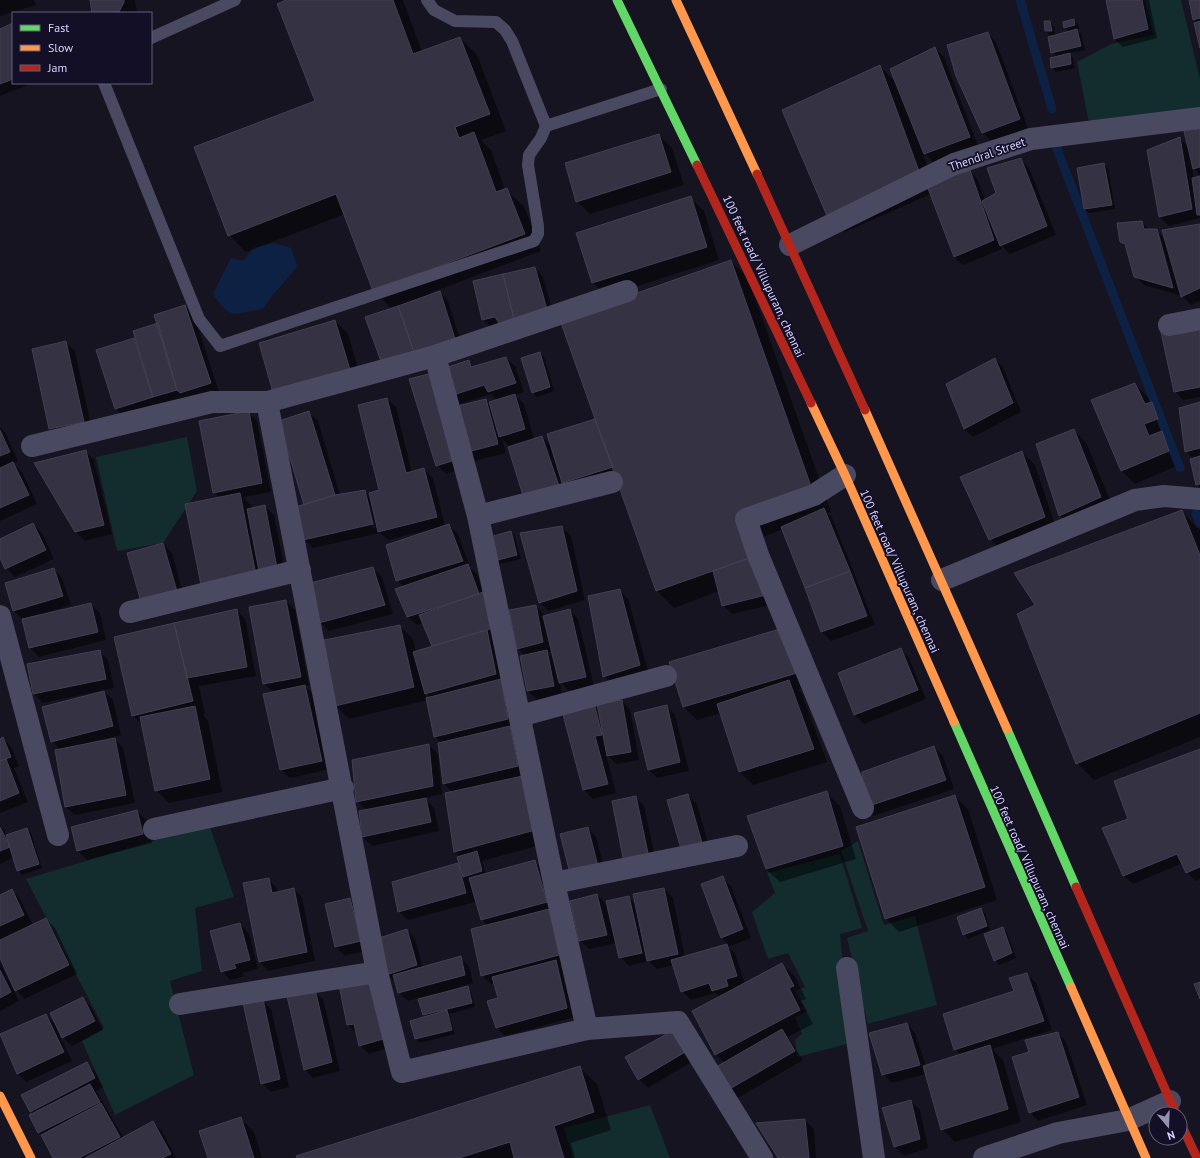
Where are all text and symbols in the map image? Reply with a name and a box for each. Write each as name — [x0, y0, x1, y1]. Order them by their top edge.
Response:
legend — [12, 12, 152, 84]
text: Fast — [48, 20, 69, 35]
text: Slow — [48, 40, 73, 55]
text: Jam — [47, 60, 67, 75]
street label: Thendral Street — [947, 134, 1027, 174]
street label: 100 feet road/ Villupuram, chennai — [720, 192, 808, 360]
street label: 100 feet road/ Villupuram, chennai — [857, 487, 943, 655]
street label: 100 feet road/ Villupuram, chennai — [987, 783, 1073, 951]
north arrow — [1148, 1106, 1188, 1146]
text: N — [1166, 1128, 1177, 1143]

